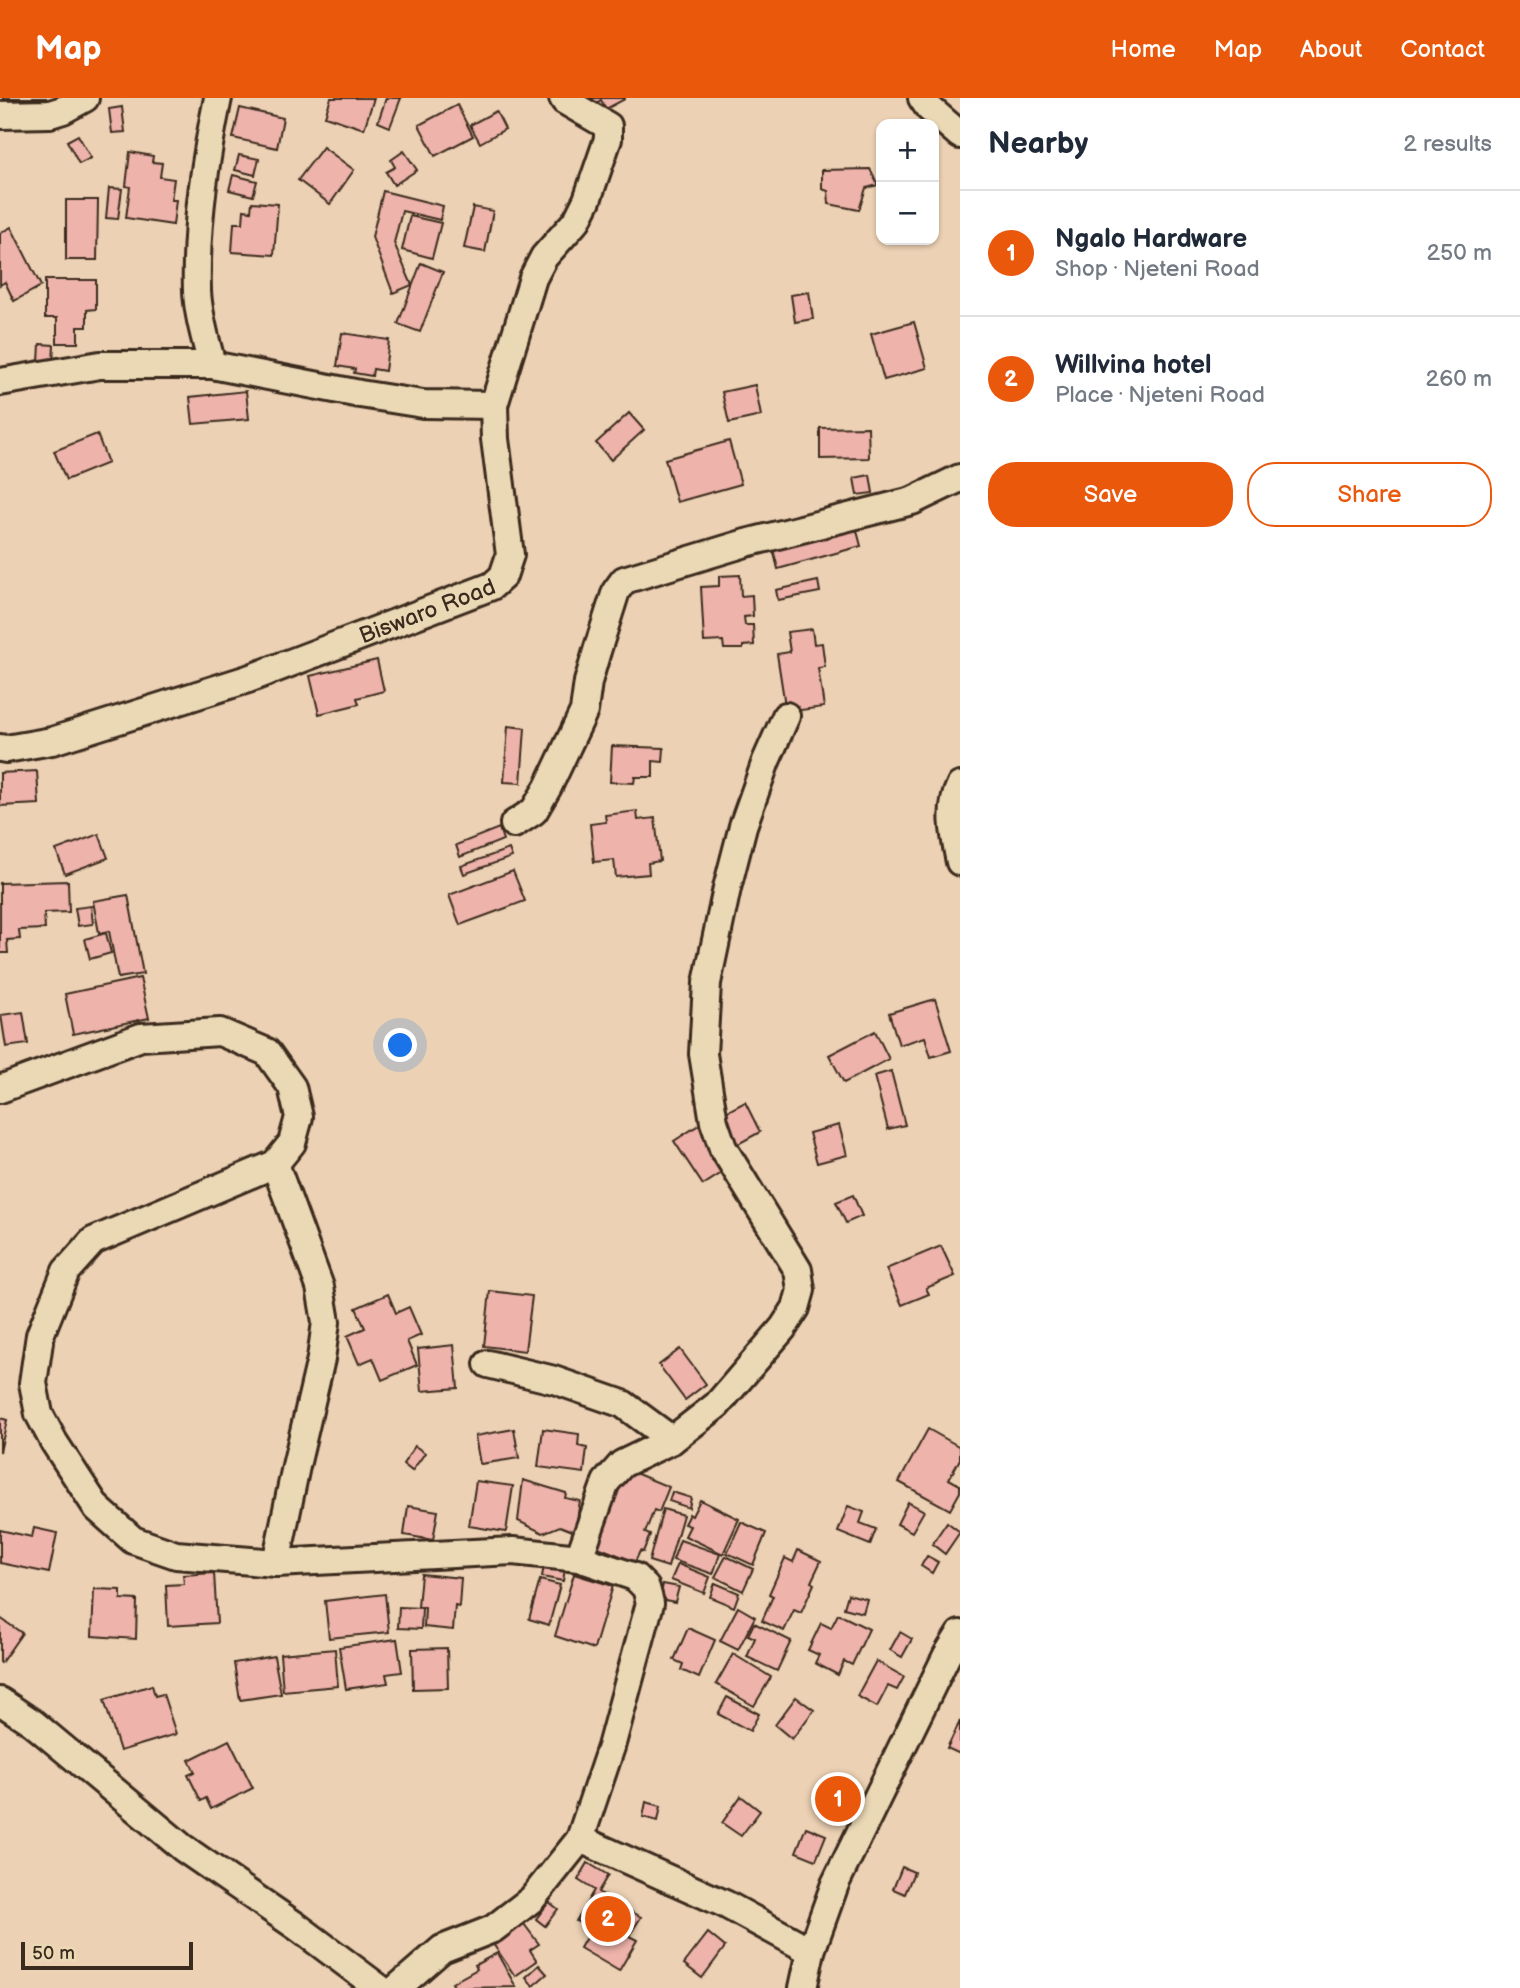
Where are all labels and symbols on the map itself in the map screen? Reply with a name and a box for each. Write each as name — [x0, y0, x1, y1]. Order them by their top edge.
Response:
street label: Biswaro Road — [355, 573, 500, 650]
your location — [383, 1028, 417, 1062]
pin: 1 — [815, 1773, 861, 1825]
pin: 2 — [585, 1893, 631, 1945]
scale bar — [21, 1939, 192, 1971]

